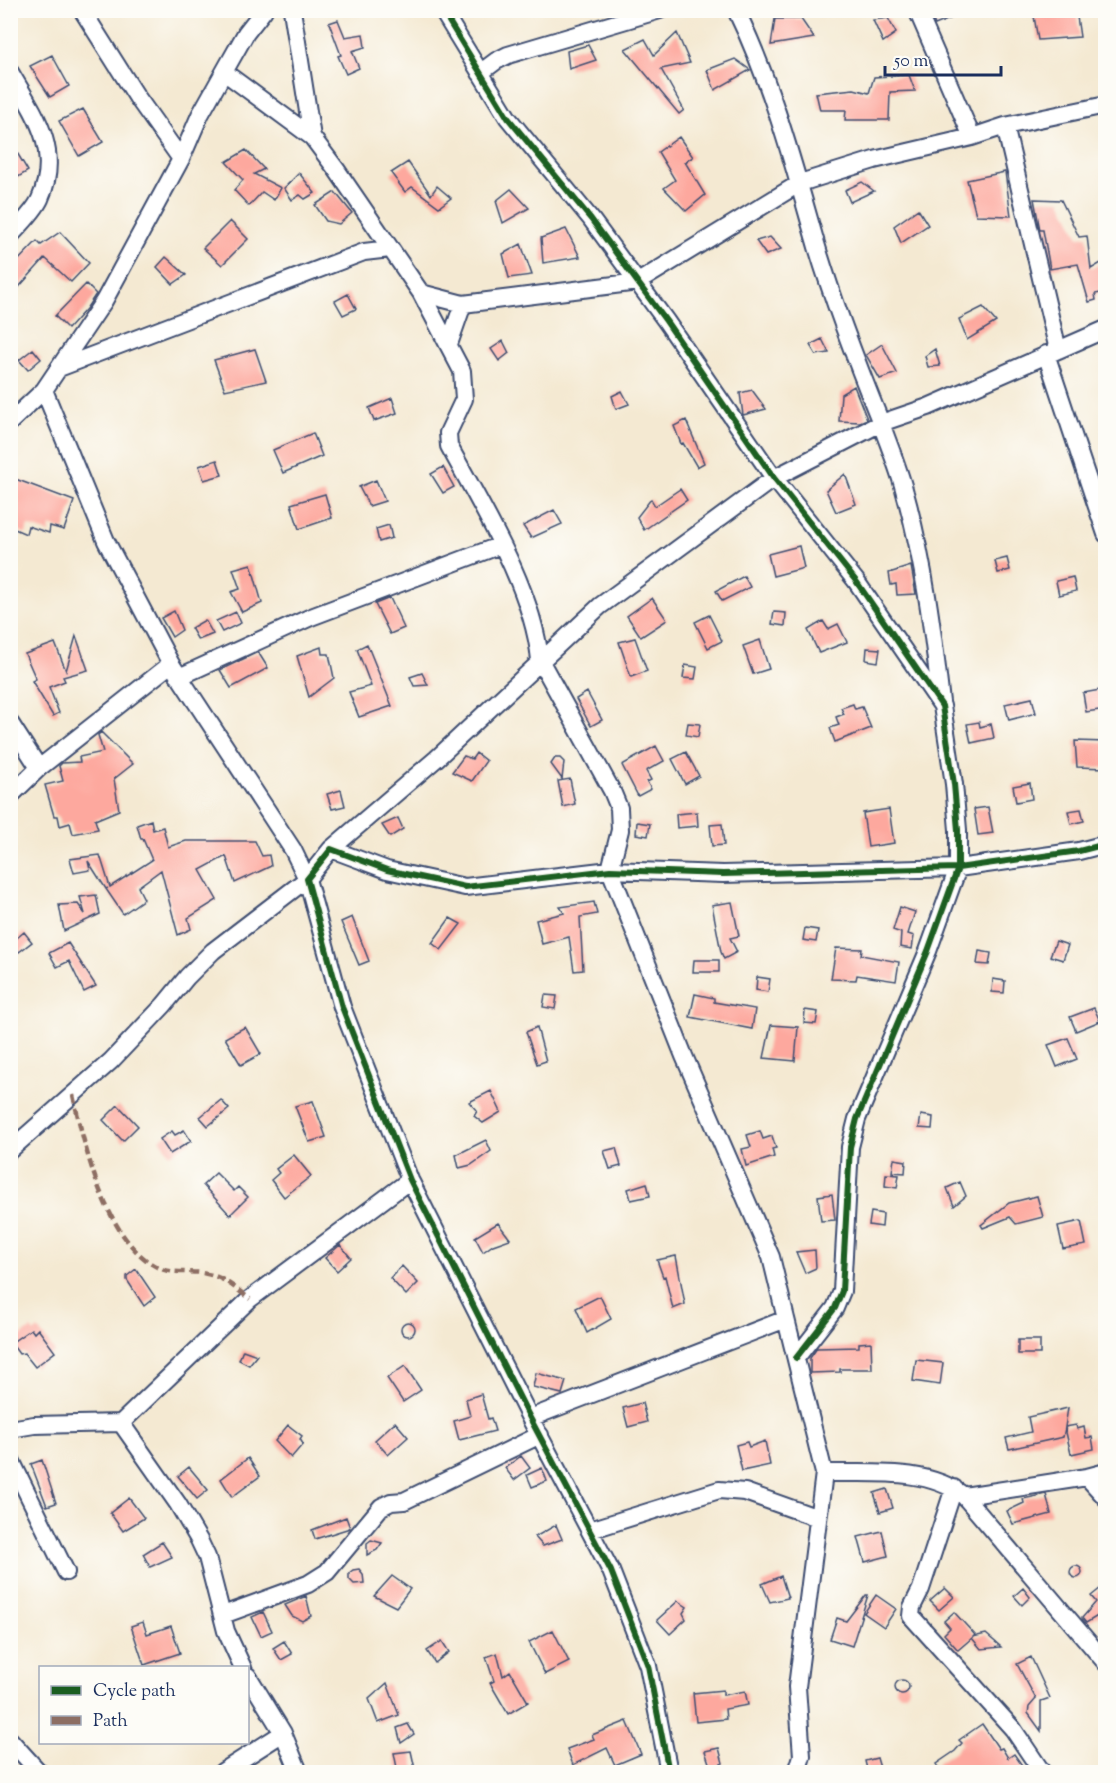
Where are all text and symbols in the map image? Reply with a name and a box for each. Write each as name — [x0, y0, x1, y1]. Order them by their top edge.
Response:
scale bar — [885, 39, 1000, 77]
text: 50 m — [893, 49, 929, 75]
legend — [39, 1666, 249, 1744]
text: Cycle path — [93, 1679, 176, 1705]
text: Path — [93, 1709, 128, 1735]

